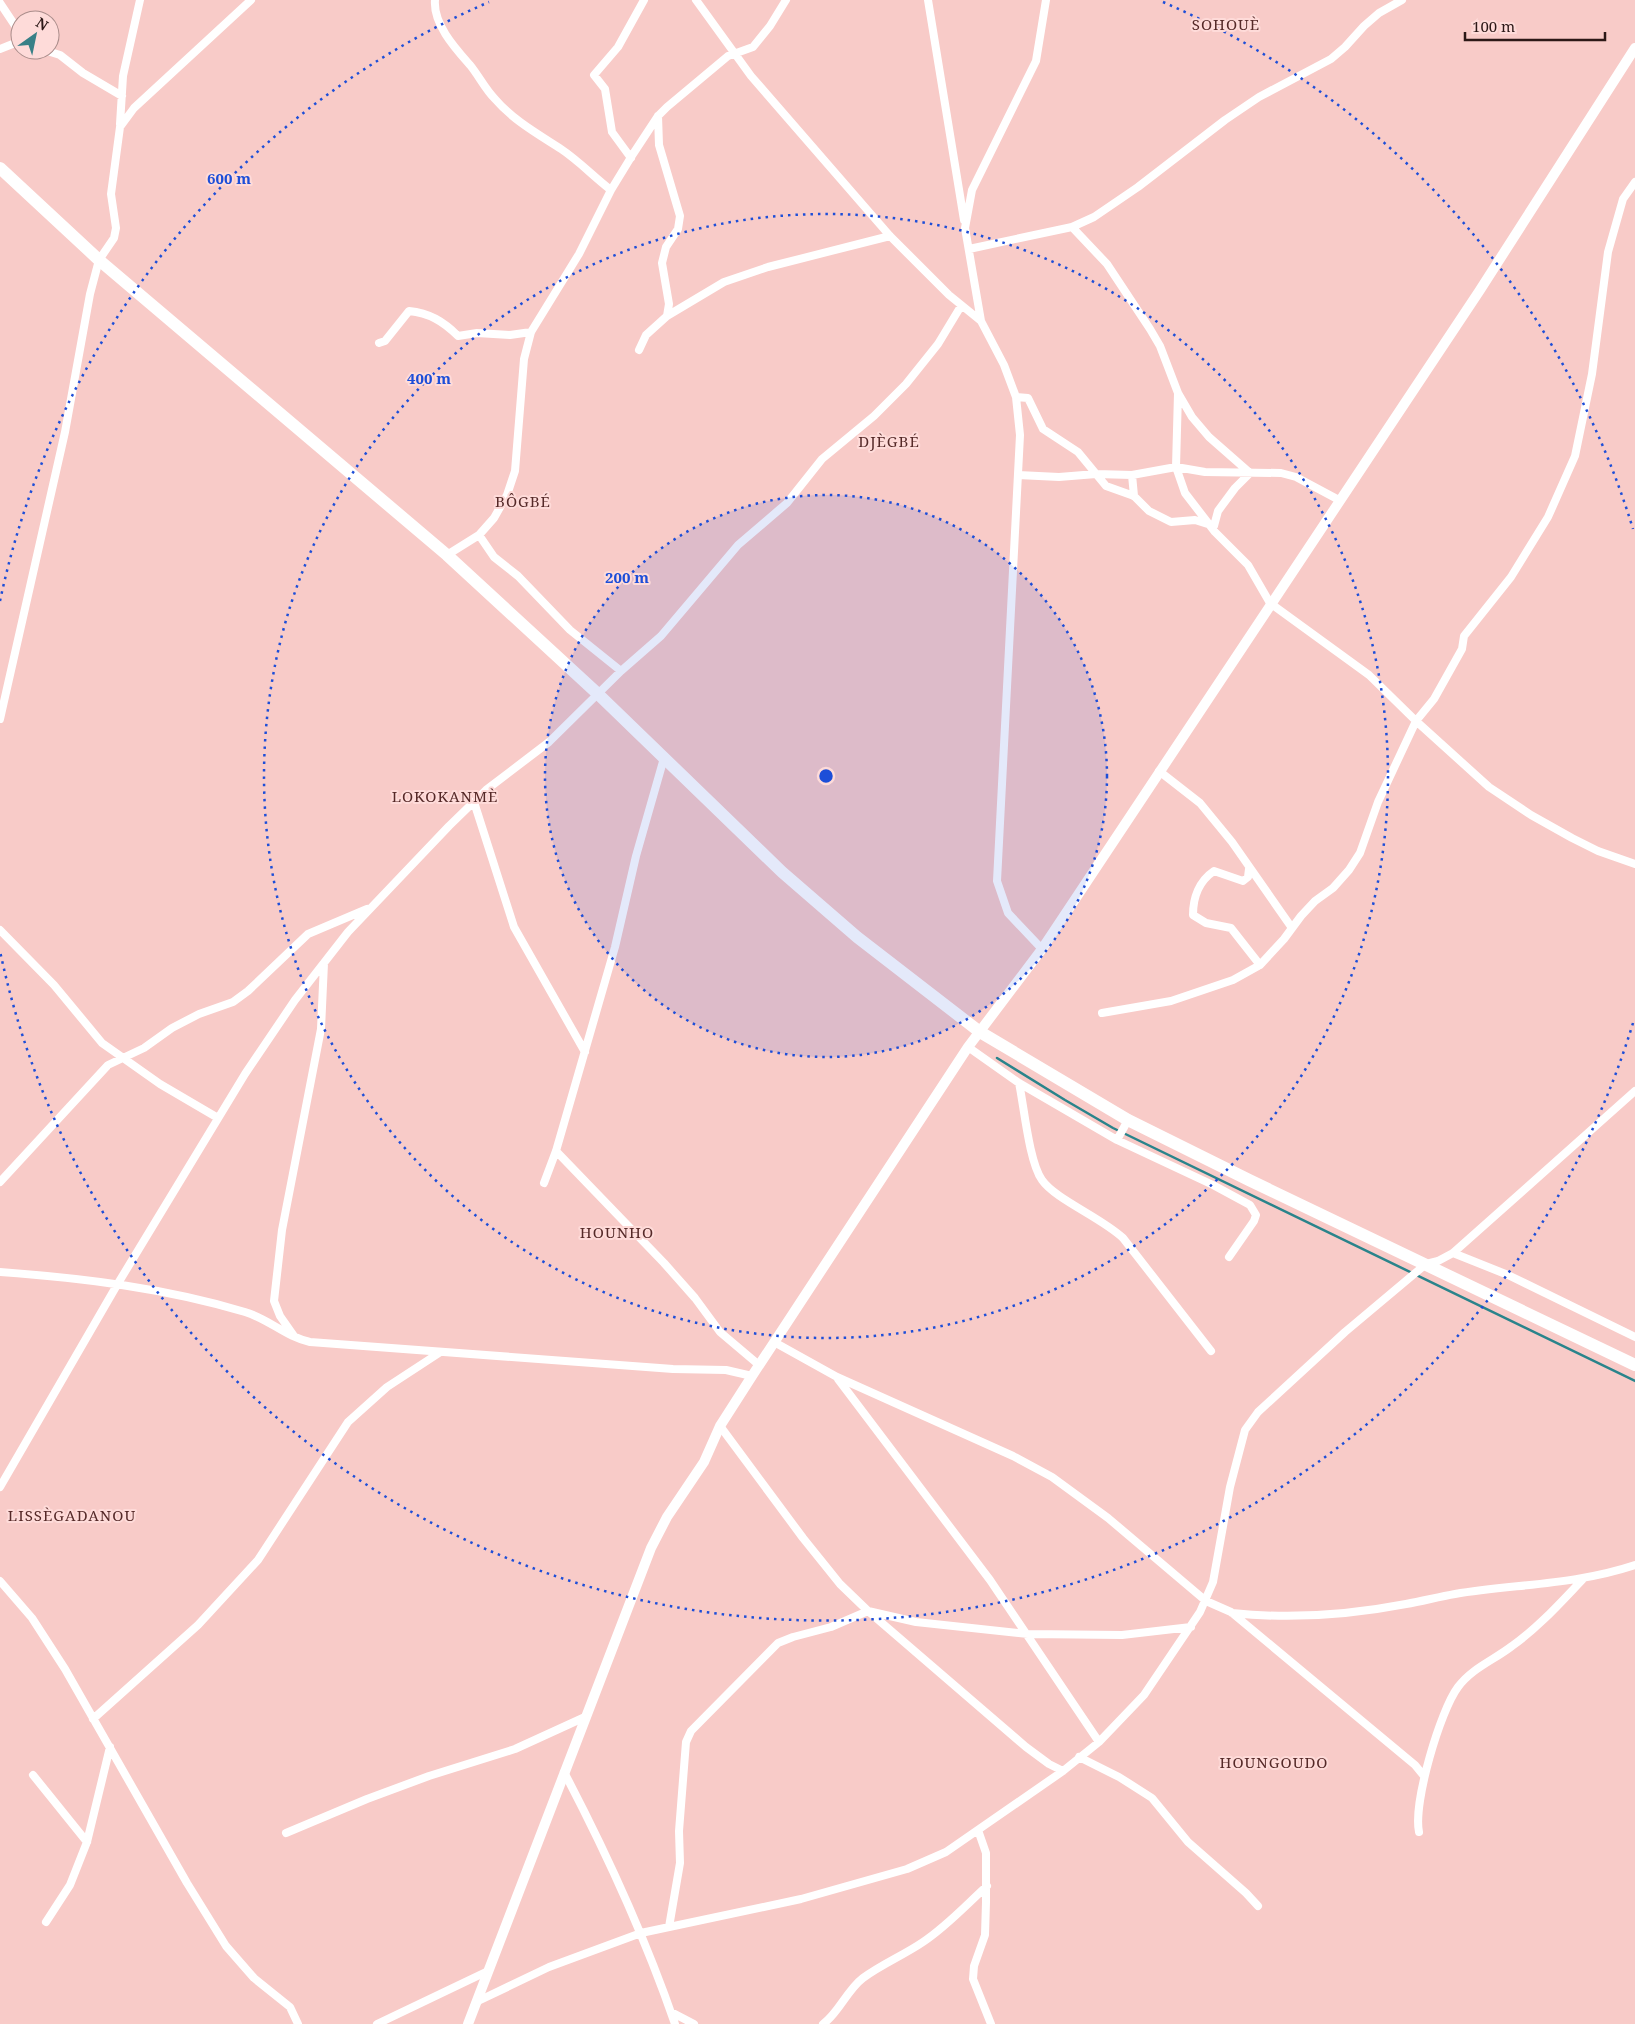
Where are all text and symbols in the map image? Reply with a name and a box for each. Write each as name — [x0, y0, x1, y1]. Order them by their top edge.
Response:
north arrow — [10, 10, 60, 60]
scale bar — [1465, 10, 1605, 42]
text: N — [33, 13, 52, 35]
district label: SOHOUÈ — [1192, 14, 1260, 34]
text: 100 m — [1472, 16, 1515, 36]
text: 600 m — [207, 168, 251, 188]
text: 400 m — [407, 368, 451, 388]
district label: DJÈGBÉ — [858, 431, 920, 451]
district label: BÔGBÉ — [495, 491, 551, 511]
text: 200 m — [605, 567, 649, 587]
centre of rings — [817, 767, 835, 785]
district label: LOKOKANMÈ — [392, 786, 498, 806]
district label: HOUNHO — [580, 1222, 654, 1242]
district label: LISSÈGADANOU — [8, 1505, 136, 1525]
district label: HOUNGOUDO — [1220, 1752, 1328, 1772]

